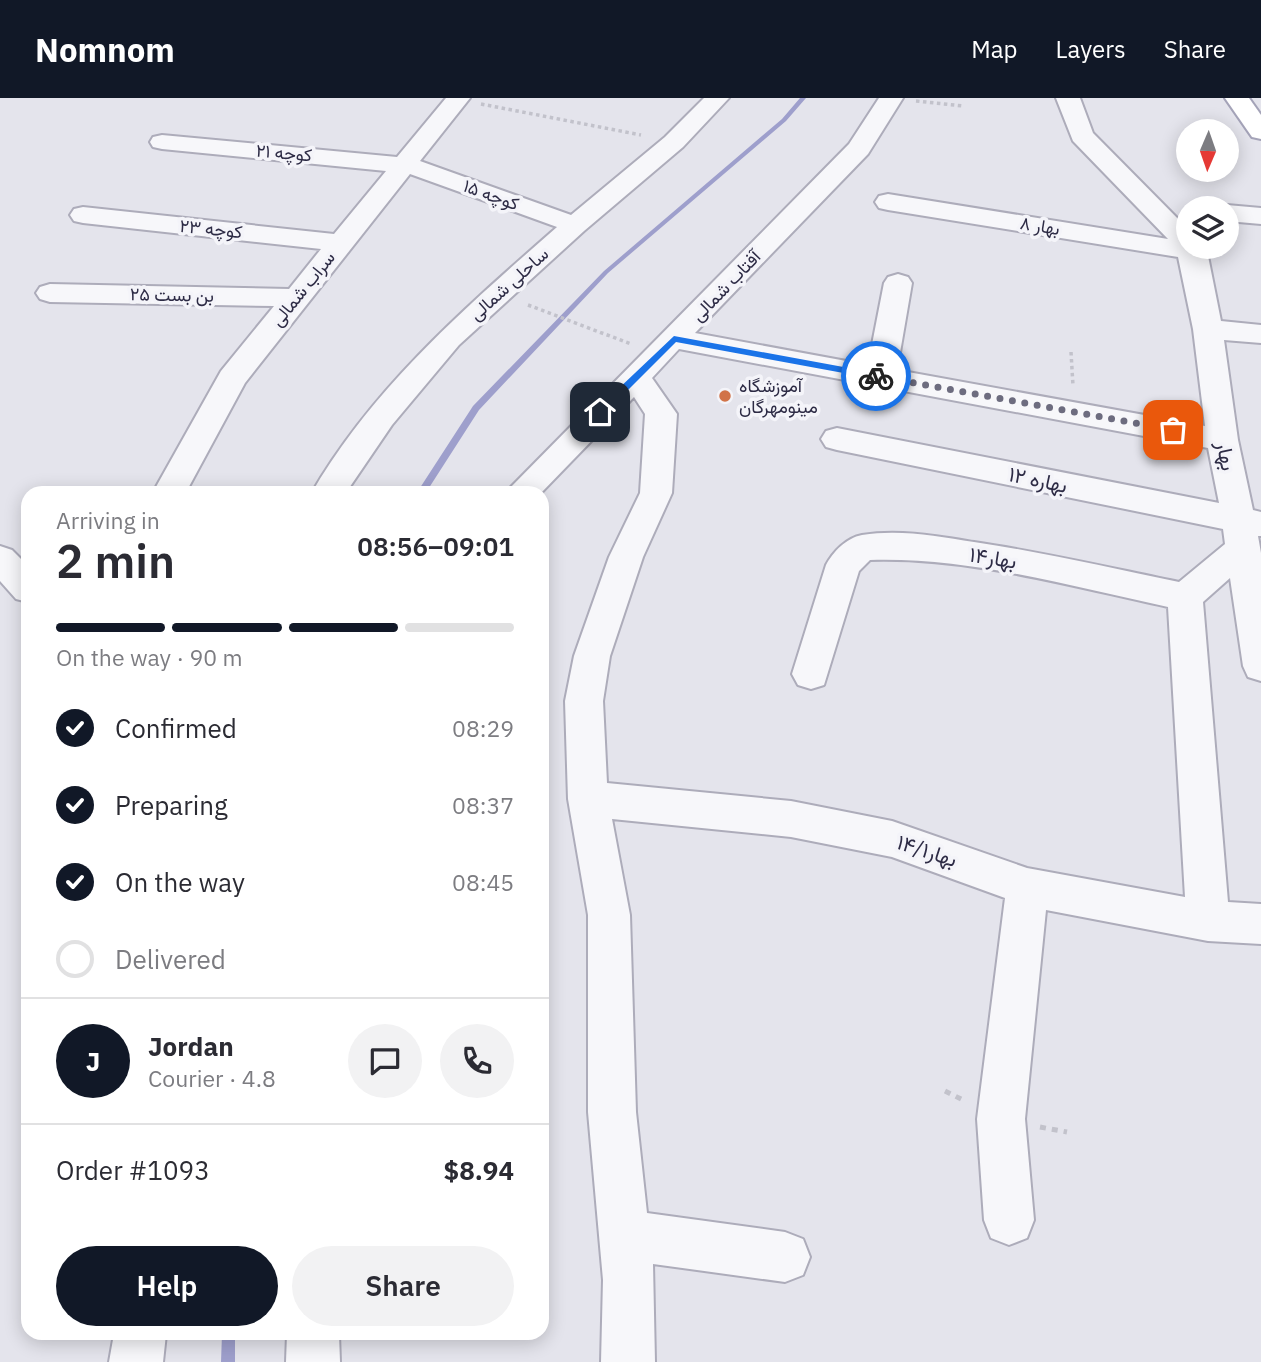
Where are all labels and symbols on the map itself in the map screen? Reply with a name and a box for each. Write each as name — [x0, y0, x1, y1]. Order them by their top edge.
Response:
north arrow — [1176, 119, 1239, 182]
street label: کوچه ۲۱ — [255, 139, 313, 167]
street label: کوچه ۱۵ — [460, 174, 522, 216]
street label: بهار ۸ — [1019, 211, 1062, 240]
street label: کوچه ۲۳ — [178, 214, 244, 244]
street label: ساحلی شمالی — [464, 242, 553, 325]
street label: آفتاب شمالی — [686, 244, 766, 326]
street label: سراب شمالی — [265, 246, 340, 331]
street label: بن بست ۲۵ — [130, 282, 214, 307]
courier — [841, 341, 911, 411]
place label: آموزشگاه مینومهرگان — [739, 374, 818, 418]
pin — [570, 382, 630, 442]
marker: آموزشگاه مینومهرگان — [717, 388, 733, 404]
pin — [1143, 400, 1203, 460]
street label: بهار — [1210, 438, 1244, 473]
street label: بهاره ۱۲ — [1006, 459, 1070, 499]
street label: بهار۱۴ — [968, 539, 1019, 575]
street label: بهار۱۴/۱ — [894, 827, 961, 873]

